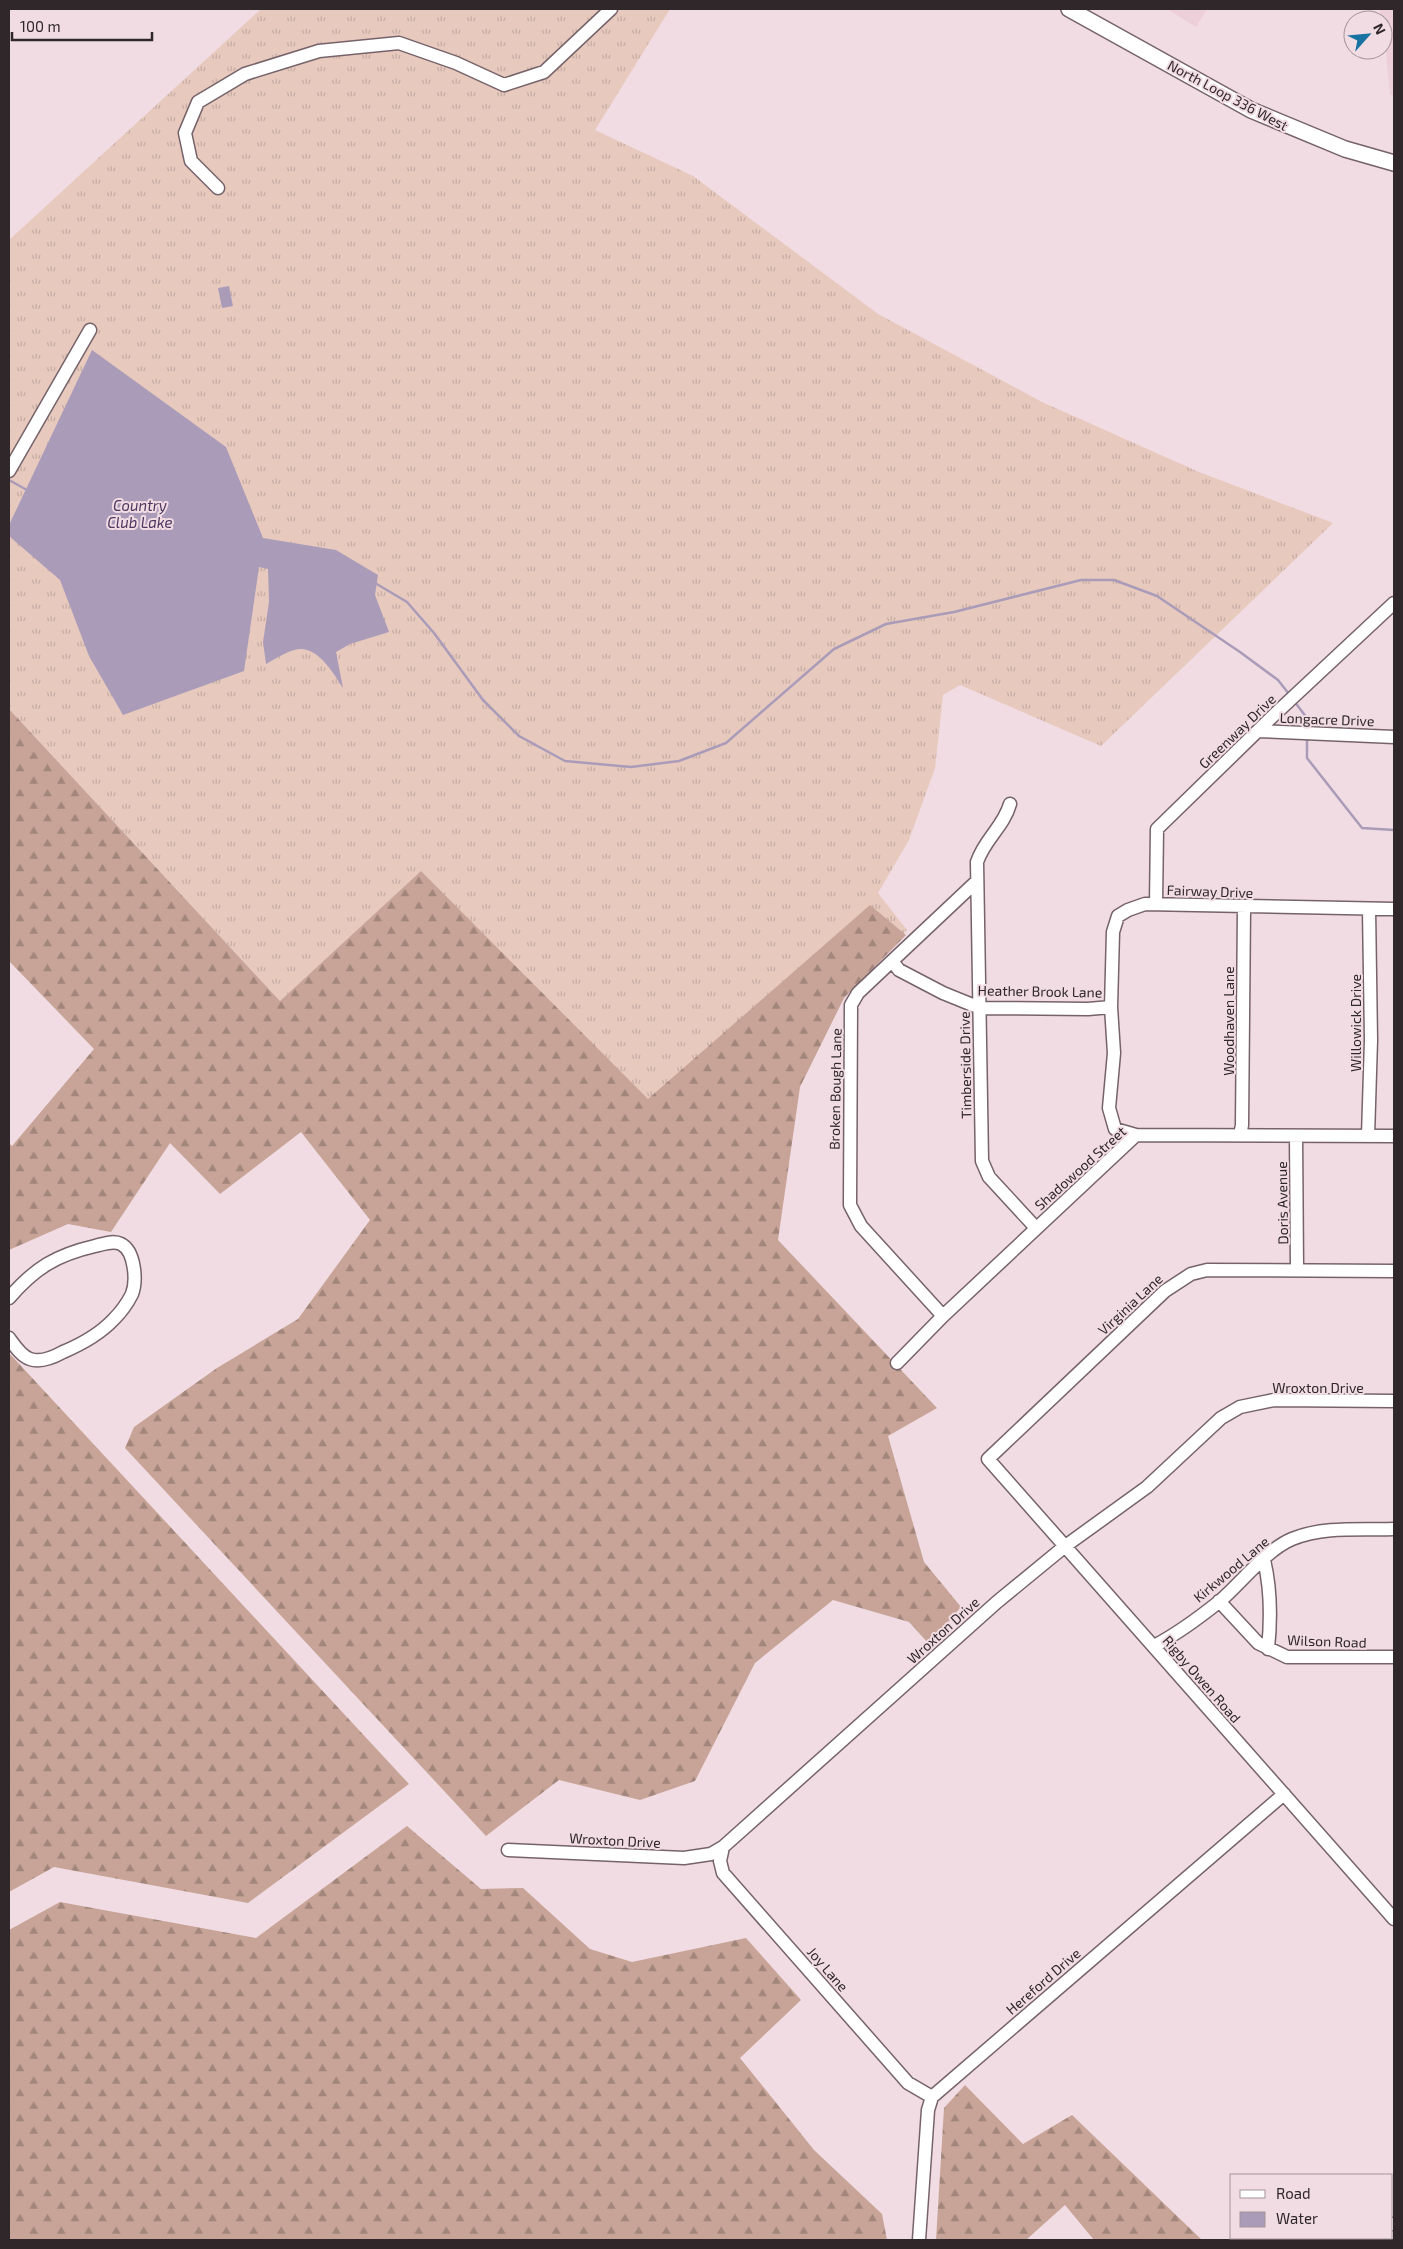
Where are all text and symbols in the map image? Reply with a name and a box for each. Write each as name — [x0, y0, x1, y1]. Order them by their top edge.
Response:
scale bar — [12, 10, 152, 42]
north arrow — [1343, 10, 1393, 60]
text: 100 m — [20, 17, 61, 35]
text: N — [1370, 21, 1390, 37]
street label: North Loop 336 West — [1165, 56, 1291, 134]
water label: Country Club Lake — [107, 496, 173, 531]
street label: Greenway Drive — [1195, 690, 1279, 772]
street label: Longacre Drive — [1279, 709, 1375, 729]
street label: Fairway Drive — [1166, 881, 1254, 901]
street label: Woodhaven Lane — [1220, 966, 1237, 1076]
street label: Willowick Drive — [1347, 974, 1364, 1072]
street label: Heather Brook Lane — [978, 981, 1102, 1001]
street label: Timberside Drive — [956, 1011, 974, 1119]
street label: Broken Bough Lane — [825, 1028, 845, 1150]
street label: Shadowood Street — [1031, 1123, 1129, 1213]
street label: Doris Avenue — [1273, 1161, 1291, 1245]
street label: Virginia Lane — [1094, 1270, 1166, 1338]
street label: Wroxton Drive — [1272, 1379, 1364, 1396]
street label: Kirkwood Lane — [1190, 1532, 1272, 1606]
street label: Wroxton Drive — [903, 1593, 983, 1667]
street label: Wilson Road — [1287, 1631, 1367, 1651]
street label: Rigby Owen Road — [1160, 1632, 1244, 1726]
street label: Wroxton Drive — [569, 1829, 661, 1851]
street label: Joy Lane — [804, 1943, 852, 1995]
street label: Hereford Drive — [1002, 1944, 1084, 2018]
legend — [1230, 2174, 1393, 2239]
text: Road — [1276, 2184, 1311, 2202]
text: Water — [1276, 2209, 1318, 2227]

